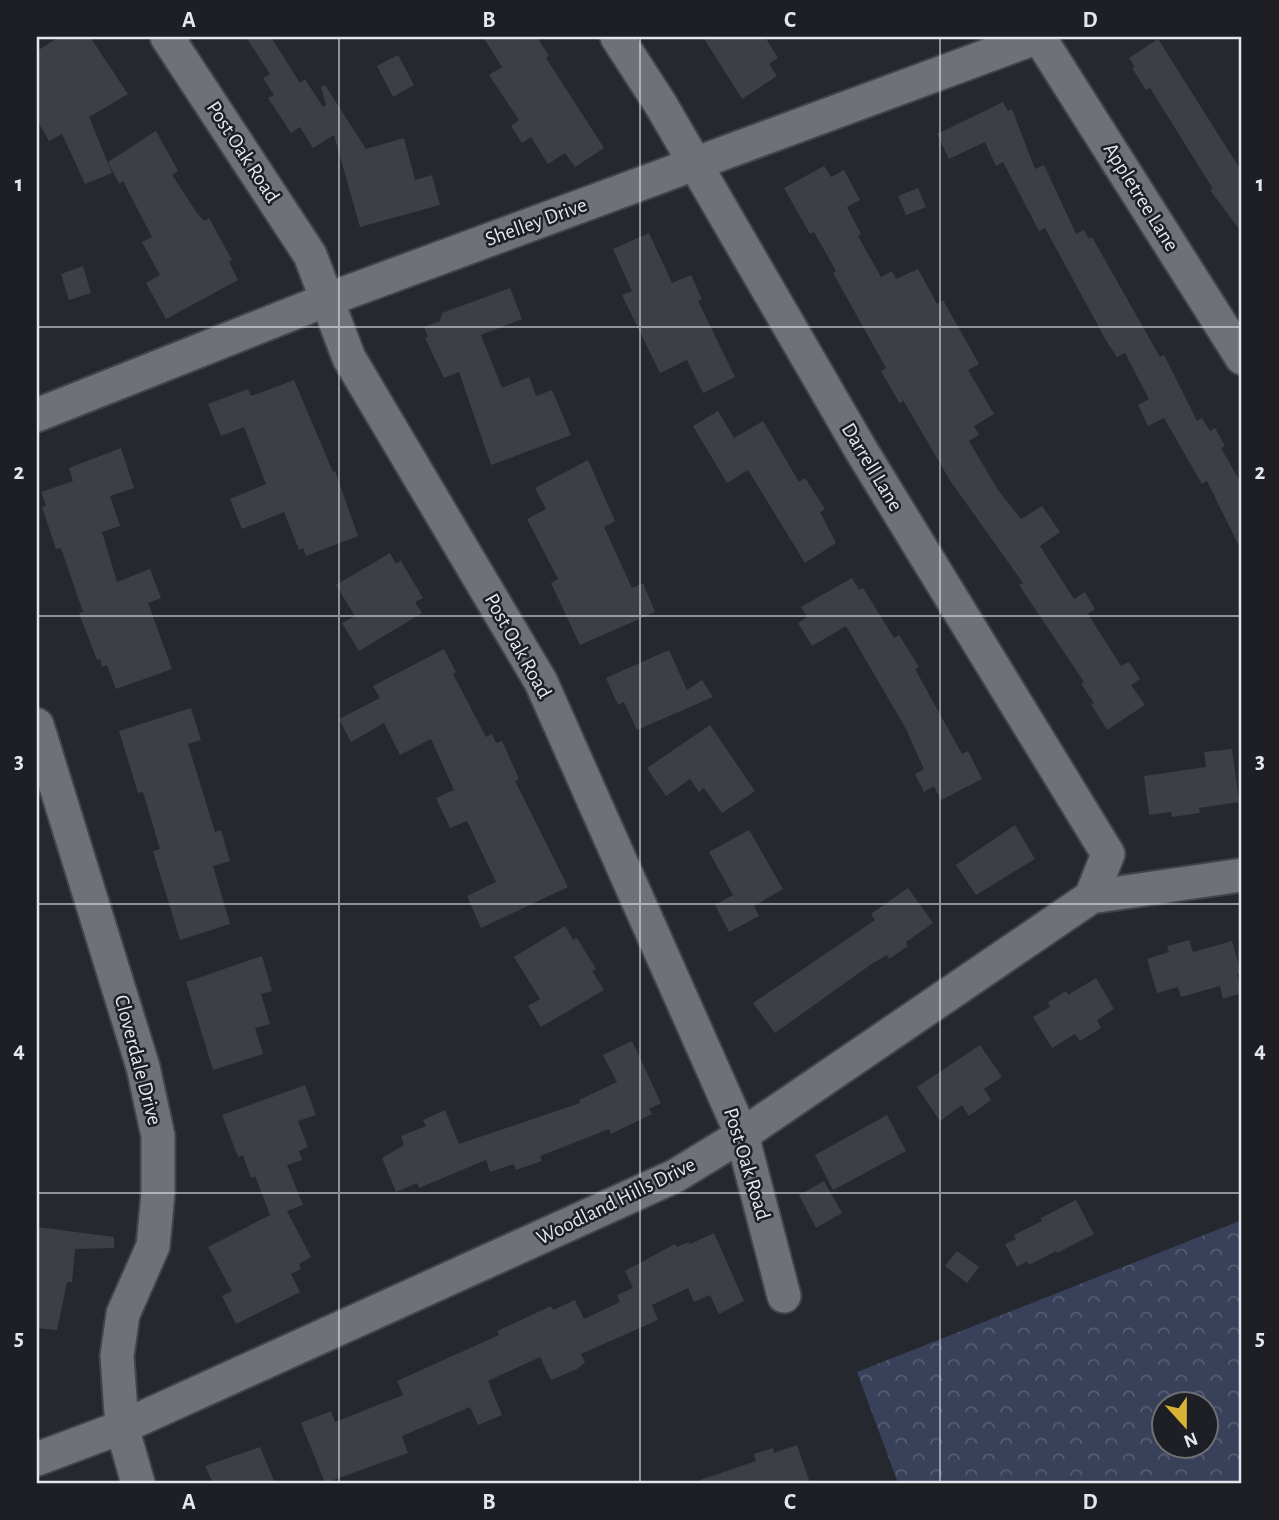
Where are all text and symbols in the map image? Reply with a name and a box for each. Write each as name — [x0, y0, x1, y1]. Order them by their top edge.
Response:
text: A — [182, 9, 196, 32]
text: B — [482, 9, 496, 32]
text: C — [784, 9, 796, 32]
text: D — [1082, 9, 1098, 32]
street label: Post Oak Road — [203, 98, 283, 207]
street label: Appletree Lane — [1100, 139, 1182, 255]
text: 1 — [15, 173, 23, 196]
text: 1 — [1256, 173, 1264, 196]
street label: Shelley Drive — [482, 194, 590, 250]
street label: Darrell Lane — [838, 419, 906, 515]
text: 2 — [14, 461, 25, 484]
text: 2 — [1255, 461, 1266, 484]
street label: Post Oak Road — [481, 590, 555, 702]
text: 3 — [14, 750, 24, 773]
text: 3 — [1255, 750, 1265, 773]
street label: Cloverdale Drive — [111, 993, 165, 1127]
text: 4 — [13, 1039, 25, 1062]
text: 4 — [1254, 1039, 1266, 1062]
street label: Post Oak Road — [720, 1105, 774, 1223]
street label: Woodland Hills Drive — [533, 1153, 699, 1249]
text: 5 — [14, 1327, 24, 1350]
text: 5 — [1255, 1327, 1265, 1350]
north arrow — [1150, 1390, 1220, 1460]
text: N — [1181, 1428, 1200, 1451]
text: A — [182, 1491, 196, 1514]
text: B — [482, 1491, 496, 1514]
text: C — [784, 1491, 796, 1514]
text: D — [1082, 1491, 1098, 1514]

